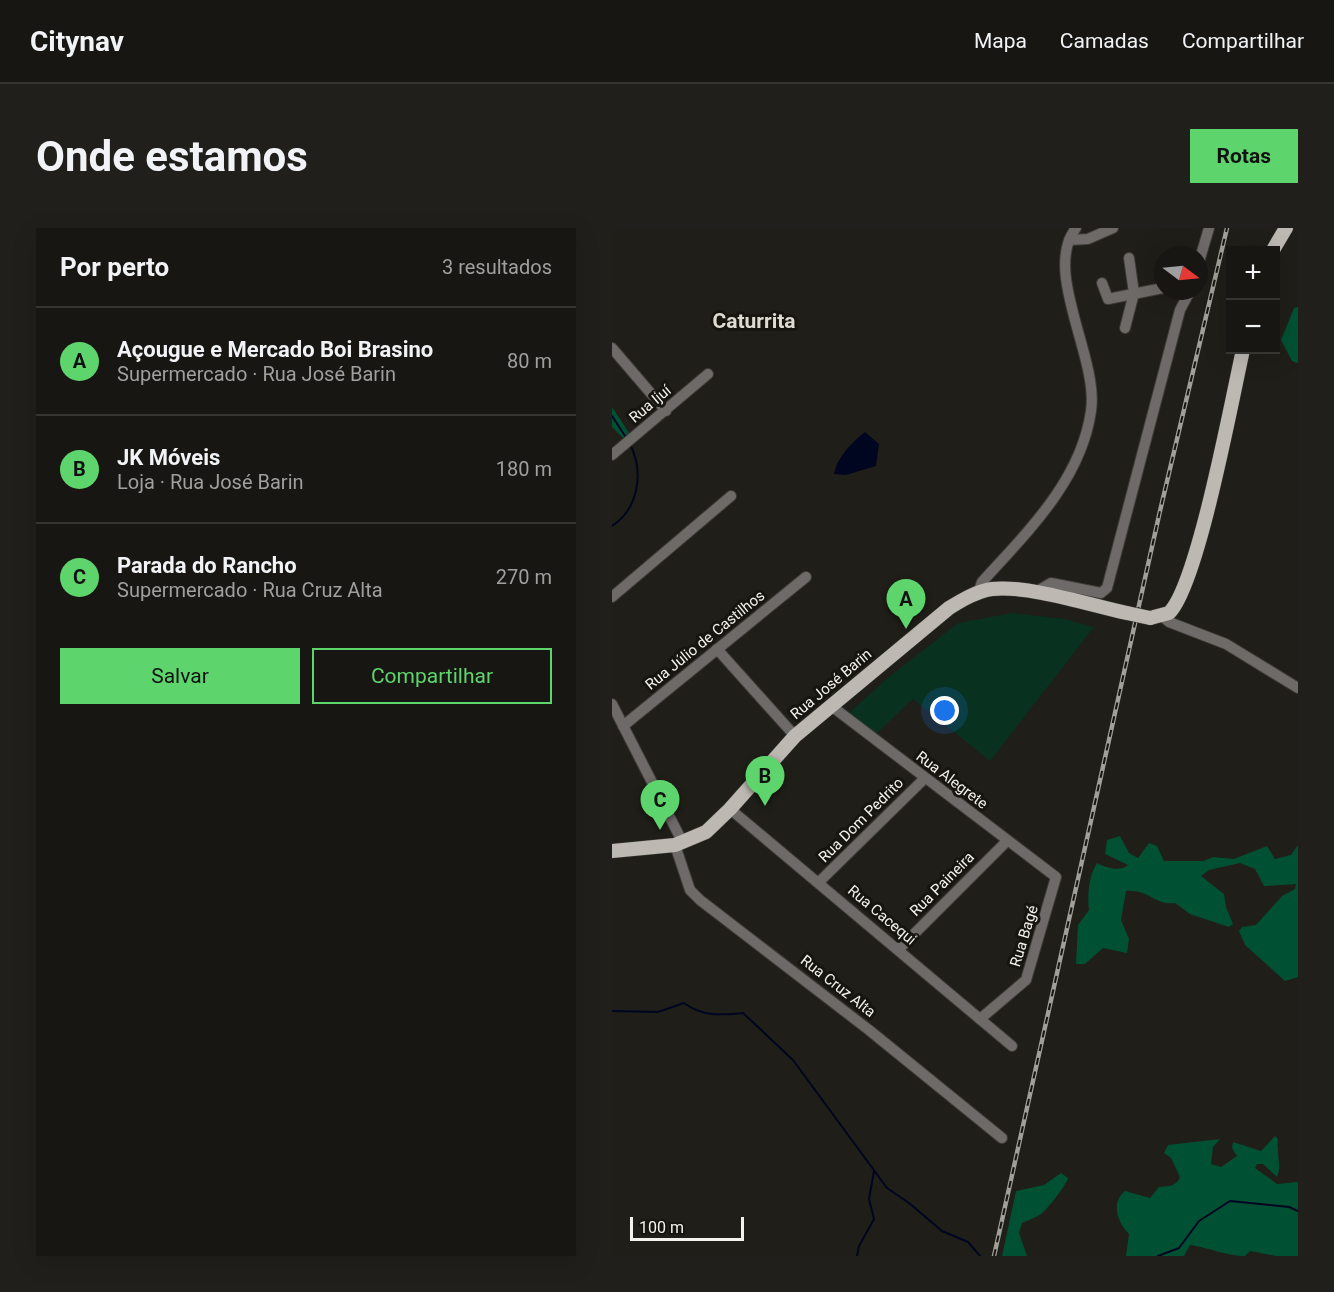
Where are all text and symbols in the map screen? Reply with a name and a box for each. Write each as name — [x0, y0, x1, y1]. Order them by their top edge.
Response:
text: Citynav — [30, 25, 124, 58]
text: Mapa — [974, 29, 1027, 53]
text: Camadas — [1060, 29, 1149, 53]
text: Compartilhar — [1182, 29, 1304, 53]
button: Rotas — [1190, 129, 1298, 183]
text: Onde estamos — [36, 132, 308, 181]
north arrow — [1154, 246, 1208, 300]
map controls — [1226, 246, 1280, 354]
button: + — [1226, 246, 1280, 300]
text: Por perto — [60, 252, 169, 282]
text: 3 resultados — [442, 255, 552, 279]
button: − — [1226, 300, 1280, 354]
district label: Caturrita — [712, 309, 796, 333]
text: Açougue e Mercado Boi Brasino — [117, 337, 433, 362]
text: A — [73, 349, 86, 373]
text: 80 m — [507, 349, 552, 373]
text: Supermercado · Rua José Barin — [117, 362, 396, 386]
street label: Rua Ijuí — [625, 381, 676, 427]
text: JK Móveis — [117, 445, 220, 470]
text: B — [73, 457, 86, 481]
text: 180 m — [496, 457, 552, 481]
text: Loja · Rua José Barin — [117, 470, 304, 494]
text: Parada do Rancho — [117, 553, 297, 578]
text: C — [73, 565, 86, 589]
text: 270 m — [496, 565, 552, 589]
text: Supermercado · Rua Cruz Alta — [117, 578, 383, 602]
pin: A — [886, 580, 926, 629]
street label: Rua Júlio de Castilhos — [642, 586, 768, 694]
street label: Rua José Barin — [787, 645, 875, 723]
button: Salvar — [60, 648, 300, 704]
button: Compartilhar — [312, 648, 552, 704]
your location — [930, 696, 959, 725]
street label: Rua Alegrete — [913, 747, 991, 813]
pin: B — [746, 756, 784, 806]
street label: Rua Dom Pedrito — [815, 774, 907, 866]
pin: C — [640, 780, 680, 830]
street label: Rua Paineira — [906, 848, 978, 920]
street label: Rua Cacequi — [844, 881, 920, 949]
street label: Rua Bagé — [1006, 903, 1042, 969]
street label: Rua Cruz Alta — [797, 951, 879, 1021]
scale bar — [630, 1214, 744, 1242]
text: 100 m — [639, 1218, 684, 1237]

